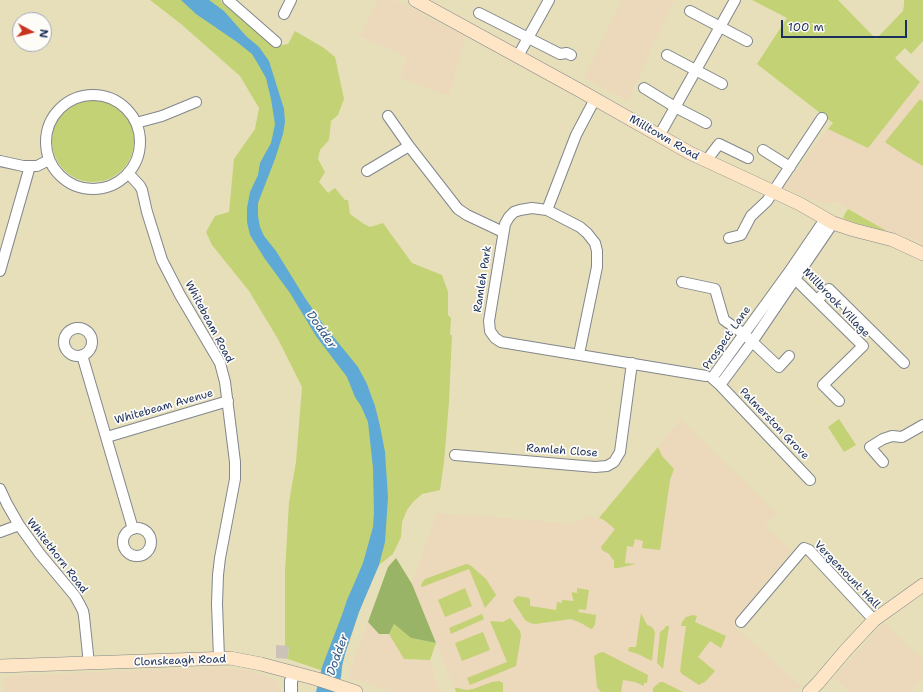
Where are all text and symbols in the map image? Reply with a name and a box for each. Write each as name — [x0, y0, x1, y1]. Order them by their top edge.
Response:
north arrow — [12, 12, 52, 52]
scale bar — [783, 12, 909, 38]
text: 100 m — [788, 19, 824, 35]
text: N — [35, 28, 51, 39]
street label: Milltown Road — [627, 113, 701, 163]
street label: Ramleh Park — [471, 245, 495, 313]
street label: Millbrook Village — [800, 266, 872, 340]
street label: Whitebeam Road — [182, 279, 236, 365]
street label: Prospect Lane — [700, 304, 754, 372]
water label: Dodder — [303, 308, 339, 352]
street label: Palmerston Grove — [736, 385, 812, 463]
street label: Whitebeam Avenue — [113, 387, 215, 427]
street label: Ramleh Close — [526, 442, 598, 460]
street label: Whitethorn Road — [24, 516, 90, 596]
street label: Vergemount Hall — [811, 538, 883, 612]
water label: Dodder — [324, 632, 352, 678]
street label: Clonskeagh Road — [134, 653, 226, 669]

